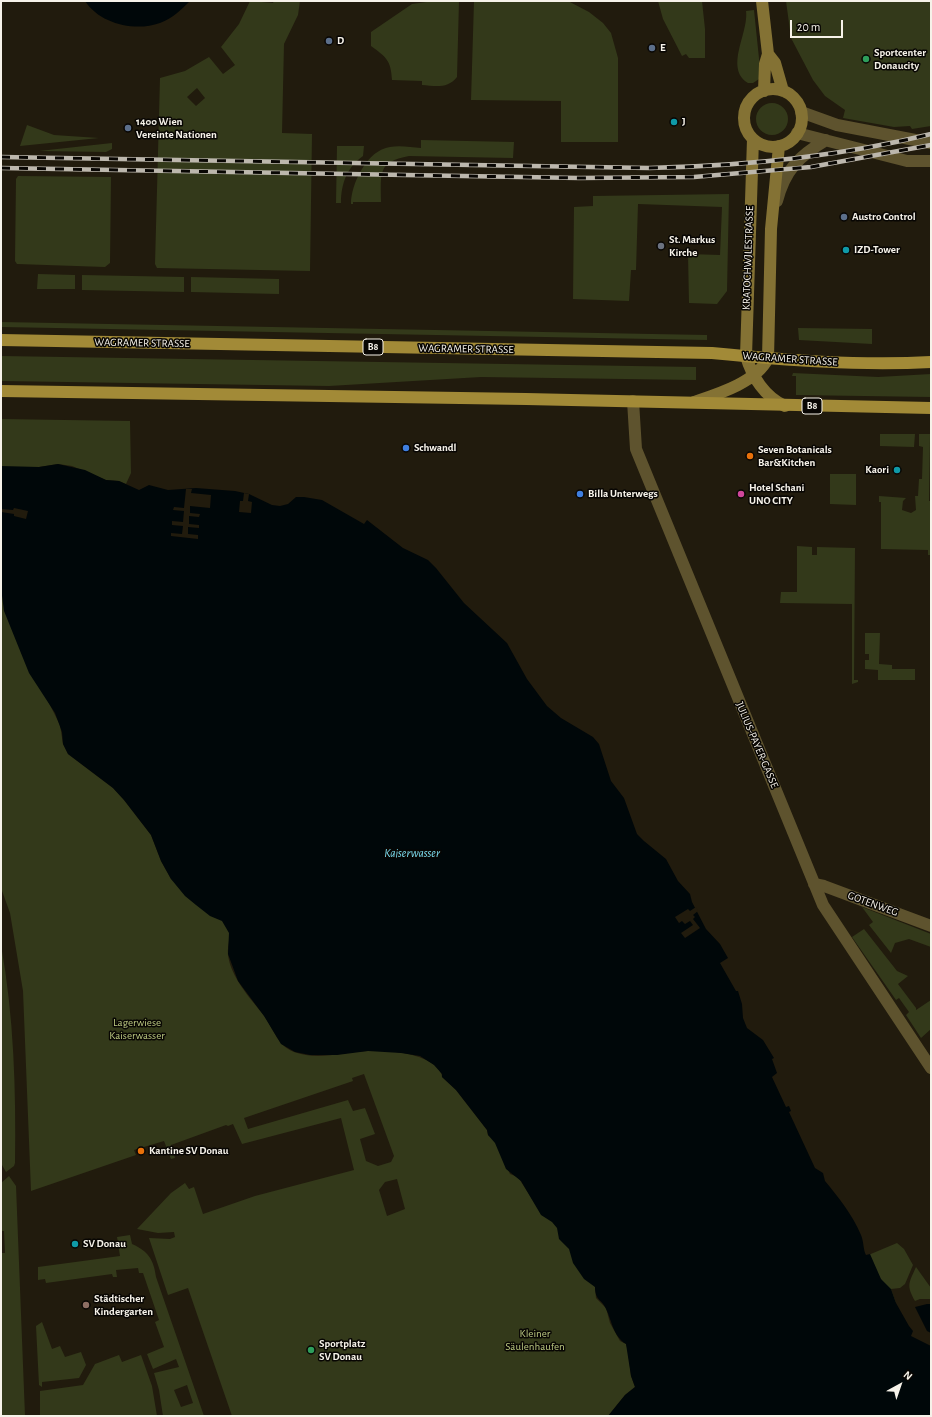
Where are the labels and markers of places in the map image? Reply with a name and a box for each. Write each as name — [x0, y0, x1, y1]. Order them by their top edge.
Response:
place label: D — [337, 34, 344, 48]
marker: D — [324, 36, 334, 46]
place label: E — [660, 41, 666, 55]
marker: E — [647, 43, 657, 53]
place label: Sportcenter Donaucity — [874, 46, 926, 72]
marker: Sportcenter Donaucity — [861, 54, 871, 64]
place label: 1400 Wien Vereinte Nationen — [136, 115, 217, 141]
place label: J — [682, 115, 686, 129]
marker: J — [669, 117, 679, 127]
marker: 1400 Wien Vereinte Nationen — [123, 123, 133, 133]
place label: Austro Control — [852, 210, 916, 224]
marker: Austro Control — [839, 212, 849, 222]
place label: St. Markus Kirche — [669, 233, 715, 259]
marker: St. Markus Kirche — [656, 241, 666, 251]
place label: IZD-Tower — [854, 243, 900, 257]
marker: IZD-Tower — [841, 245, 851, 255]
place label: Schwandl — [414, 441, 456, 455]
marker: Schwandl — [401, 443, 411, 453]
place label: Seven Botanicals Bar&Kitchen — [758, 443, 832, 469]
marker: Seven Botanicals Bar&Kitchen — [745, 451, 755, 461]
place label: Kaori — [865, 463, 889, 477]
marker: Kaori — [892, 465, 902, 475]
place label: Hotel Schani UNO CITY — [749, 481, 804, 507]
place label: Billa Unterwegs — [588, 487, 658, 501]
marker: Billa Unterwegs — [575, 489, 585, 499]
marker: Hotel Schani UNO CITY — [736, 489, 746, 499]
place label: Kantine SV Donau — [149, 1144, 229, 1158]
marker: Kantine SV Donau — [136, 1146, 146, 1156]
place label: SV Donau — [83, 1237, 126, 1251]
marker: SV Donau — [70, 1239, 80, 1249]
place label: Städtischer Kindergarten — [94, 1292, 153, 1318]
marker: Städtischer Kindergarten — [81, 1300, 91, 1310]
place label: Sportplatz SV Donau — [319, 1337, 365, 1363]
marker: Sportplatz SV Donau — [306, 1345, 316, 1355]

